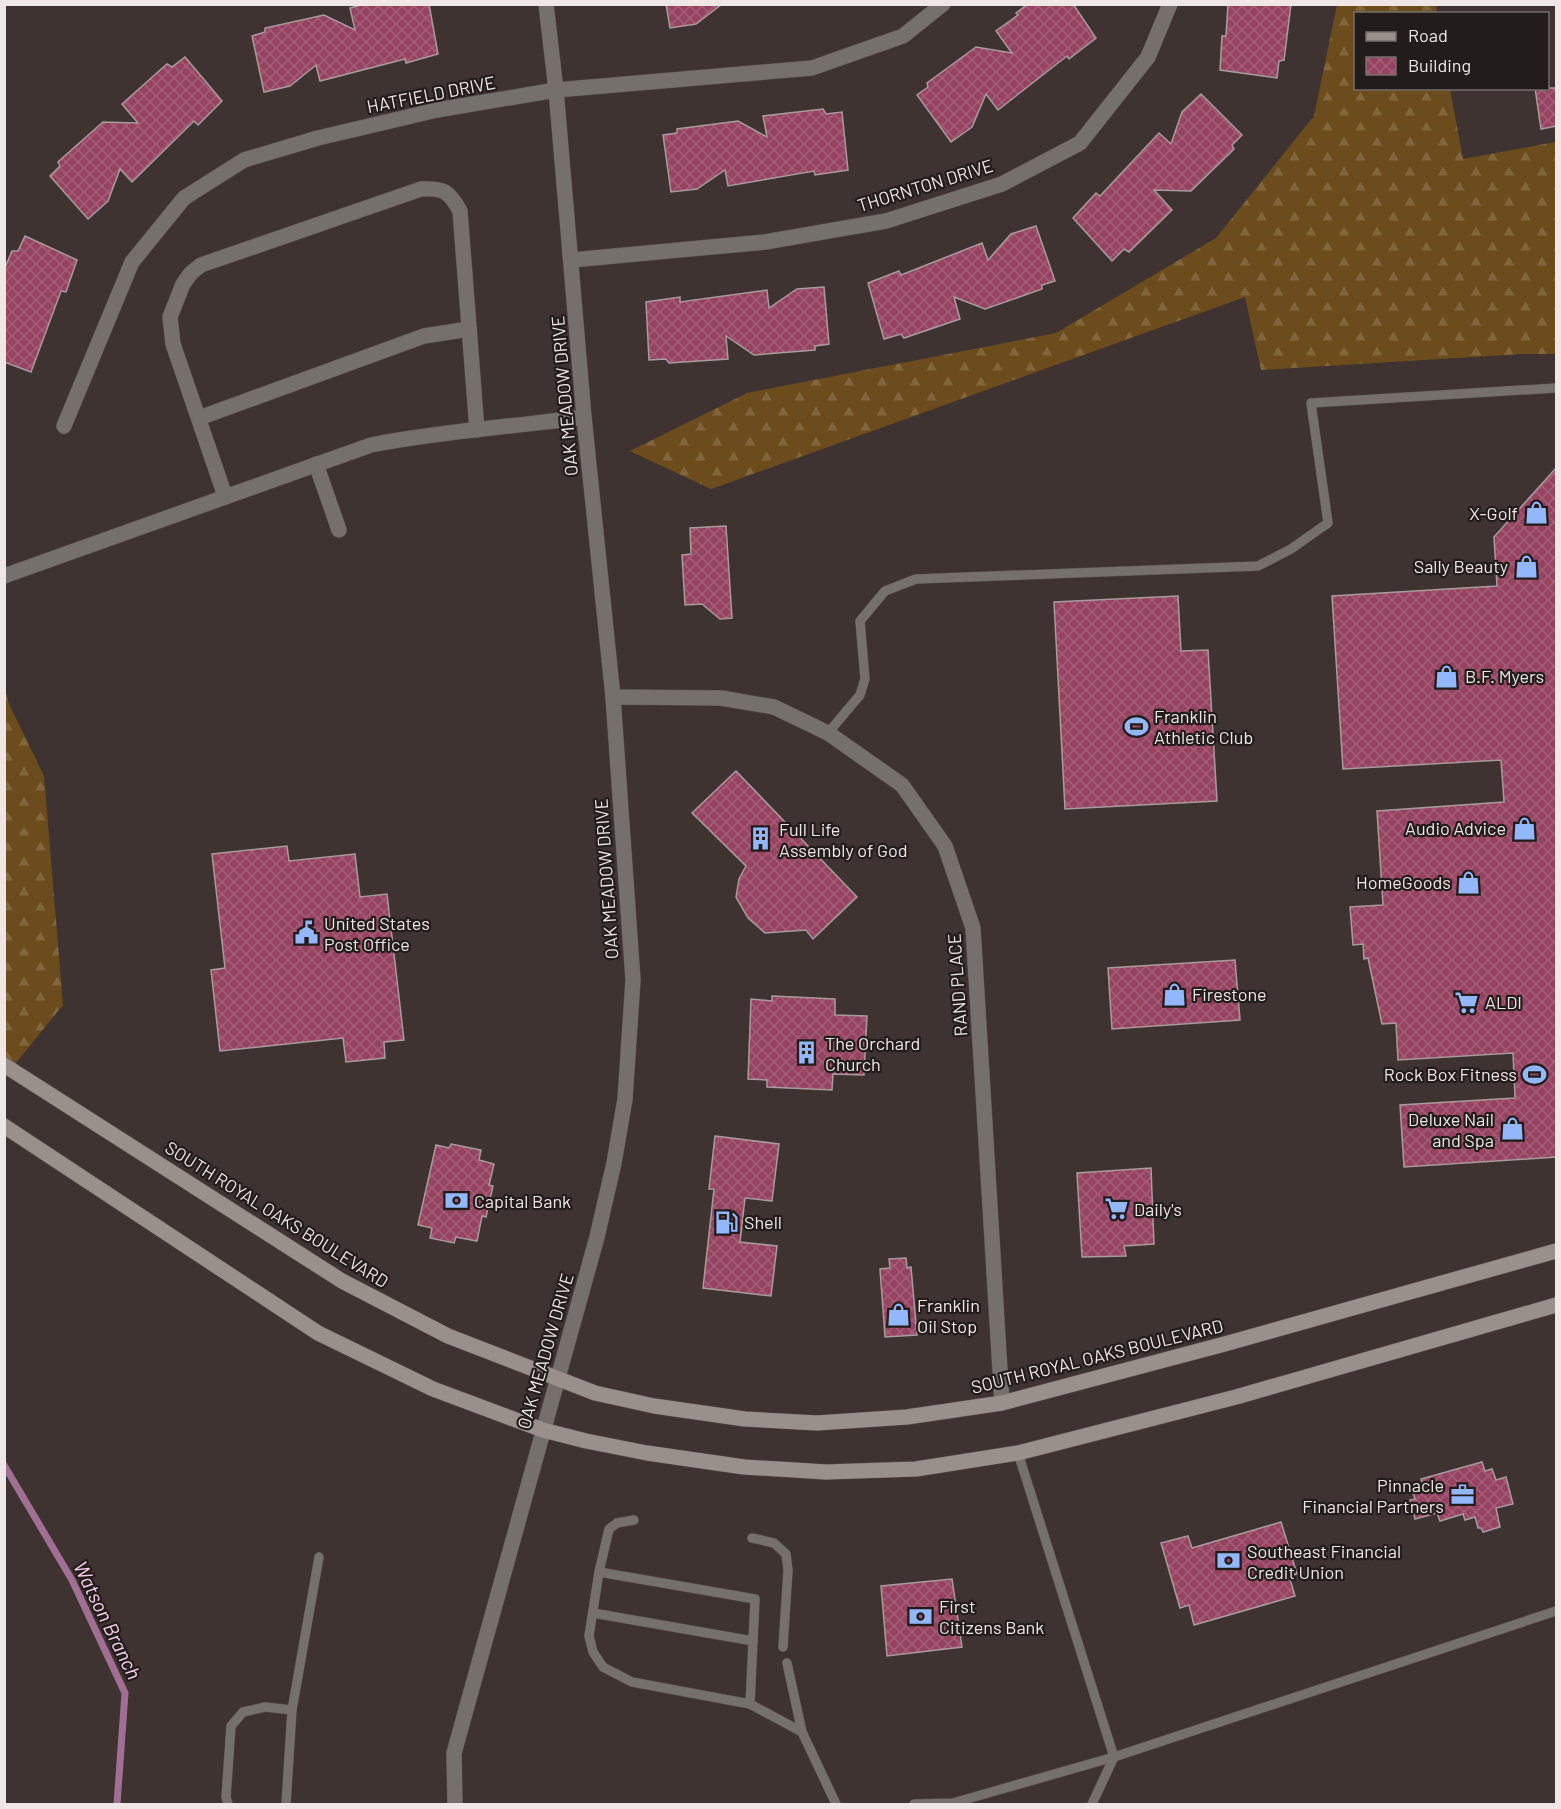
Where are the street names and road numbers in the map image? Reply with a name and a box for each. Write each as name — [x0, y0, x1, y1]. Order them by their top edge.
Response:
street label: HATFIELD DRIVE — [365, 71, 497, 117]
street label: THORNTON DRIVE — [854, 154, 996, 216]
street label: OAK MEADOW DRIVE — [546, 315, 582, 477]
street label: OAK MEADOW DRIVE — [589, 798, 623, 960]
street label: RAND PLACE — [942, 933, 972, 1037]
street label: SOUTH ROYAL OAKS BOULEVARD — [161, 1136, 393, 1292]
street label: OAK MEADOW DRIVE — [512, 1271, 578, 1431]
street label: SOUTH ROYAL OAKS BOULEVARD — [969, 1314, 1225, 1398]

